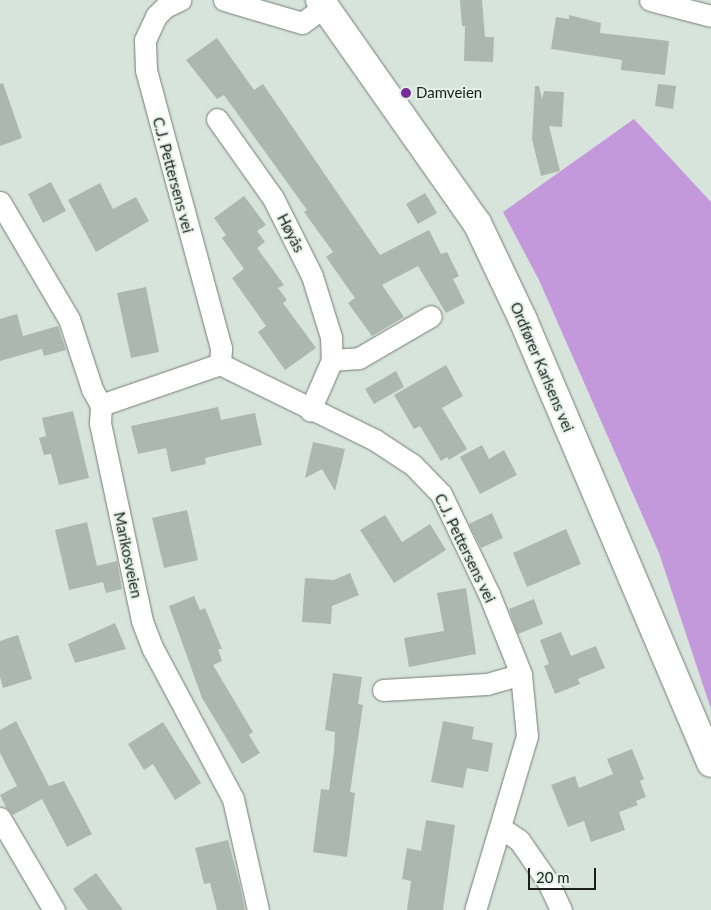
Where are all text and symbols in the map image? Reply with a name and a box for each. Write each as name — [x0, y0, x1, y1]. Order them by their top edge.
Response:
place label: Damveien — [416, 84, 482, 102]
marker: Damveien — [400, 87, 412, 99]
street label: C.J. Pettersens vei — [149, 115, 197, 235]
street label: Høyås — [274, 211, 308, 255]
street label: Ordfører Karlsens vei — [506, 299, 578, 435]
street label: C.J. Pettersens vei — [431, 490, 499, 606]
street label: Marikosveien — [110, 510, 146, 600]
scale bar — [531, 858, 598, 890]
text: 20 m — [536, 868, 570, 886]

